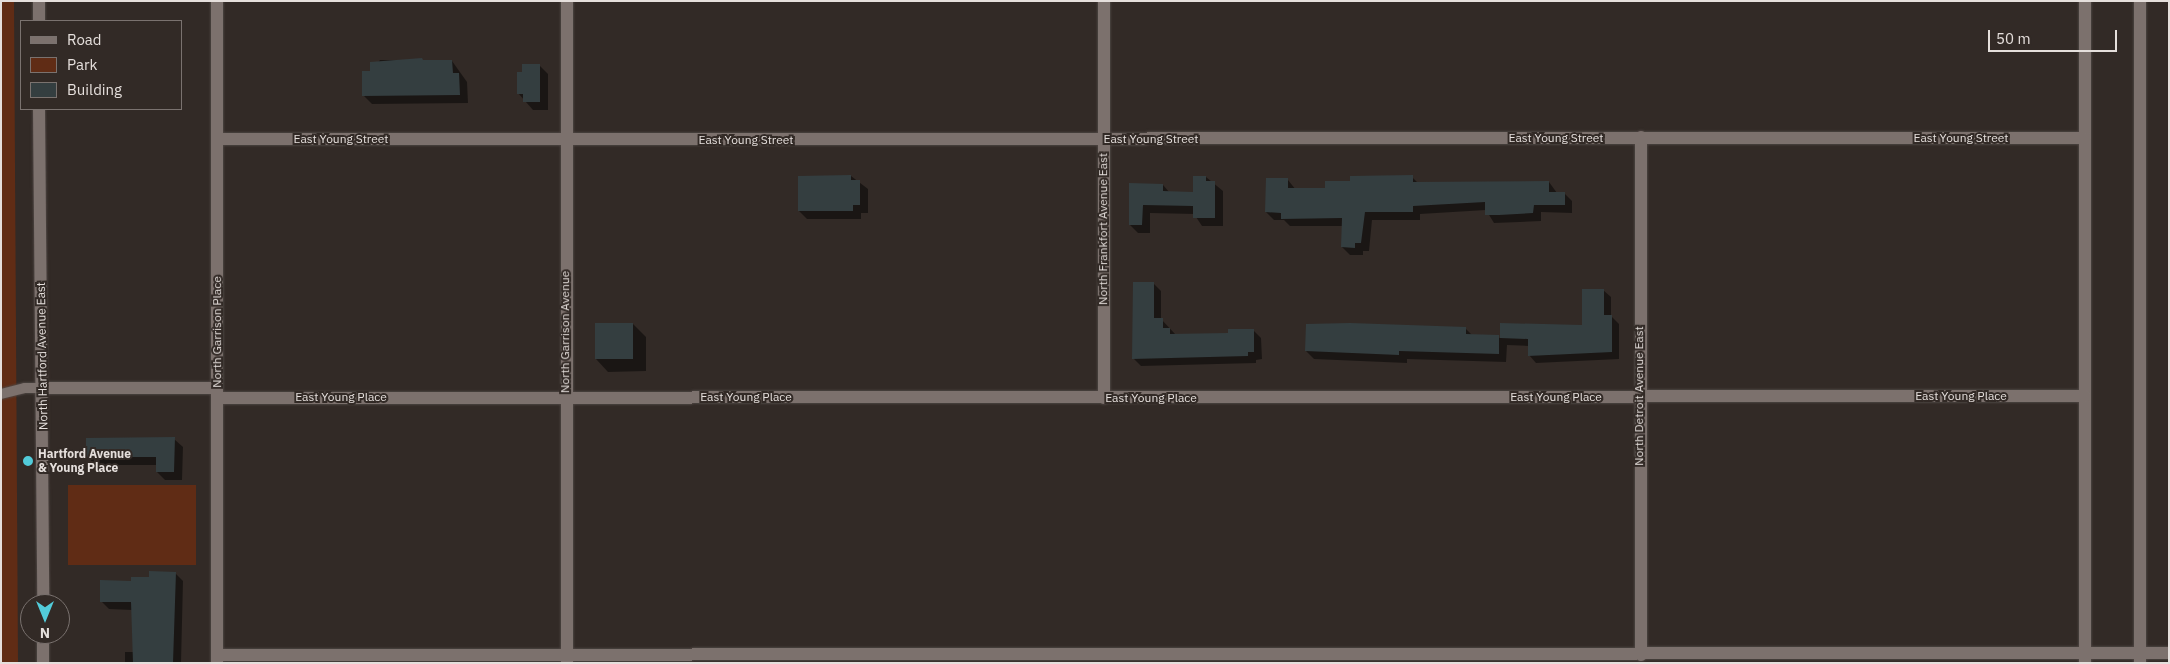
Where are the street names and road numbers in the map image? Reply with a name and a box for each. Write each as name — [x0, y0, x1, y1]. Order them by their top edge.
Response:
street label: East Young Street — [1508, 131, 1604, 145]
street label: East Young Street — [1913, 131, 2009, 145]
street label: East Young Street — [293, 132, 389, 146]
street label: East Young Street — [1103, 132, 1199, 146]
street label: East Young Street — [698, 133, 794, 147]
street label: North Frankfort Avenue East — [1096, 153, 1110, 305]
street label: North Garrison Avenue — [558, 271, 572, 393]
street label: North Garrison Place — [210, 276, 224, 388]
street label: North Hartford Avenue East — [34, 282, 50, 430]
street label: North Detroit Avenue East — [1632, 326, 1646, 466]
street label: East Young Place — [1915, 389, 2007, 403]
street label: East Young Place — [295, 390, 387, 404]
street label: East Young Place — [700, 390, 792, 404]
street label: East Young Place — [1510, 390, 1602, 404]
street label: East Young Place — [1105, 391, 1197, 405]

